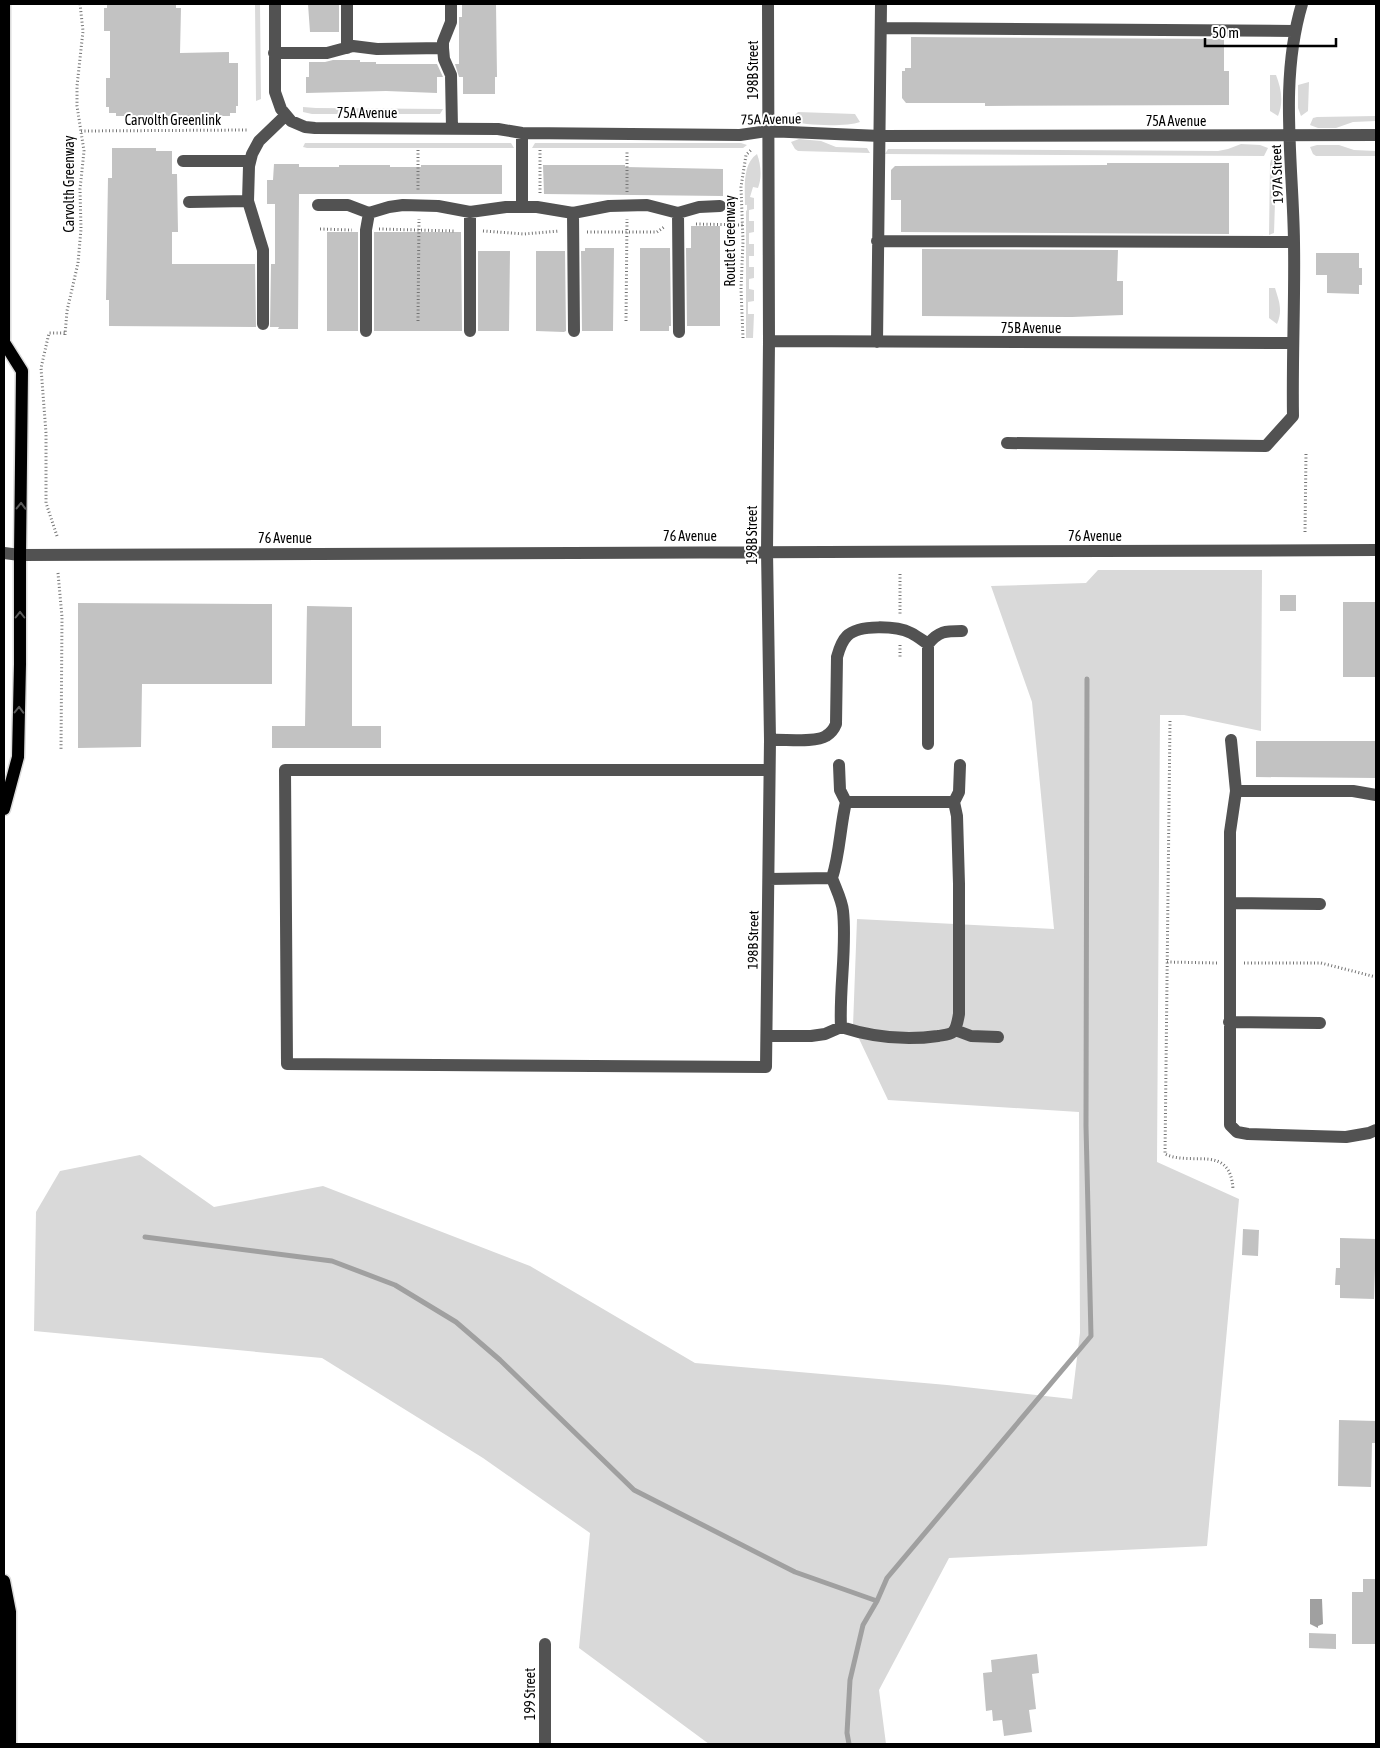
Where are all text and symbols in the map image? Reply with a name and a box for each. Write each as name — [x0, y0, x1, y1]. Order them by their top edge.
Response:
scale bar — [1205, 15, 1336, 47]
text: 50 m — [1212, 24, 1239, 41]
street label: 198B Street — [745, 40, 761, 100]
street label: 75A Avenue — [337, 105, 397, 121]
street label: 75A Avenue — [741, 110, 801, 128]
street label: Carvolth Greenlink — [125, 112, 221, 128]
street label: 75A Avenue — [1146, 113, 1206, 129]
street label: Carvolth Greenway — [61, 135, 77, 233]
street label: 197A Street — [1268, 144, 1286, 204]
street label: Routlet Greenway — [722, 195, 738, 287]
street label: 75B Avenue — [1001, 320, 1061, 336]
one-way arrow — [16, 502, 26, 510]
street label: 198B Street — [744, 505, 760, 565]
street label: 76 Avenue — [663, 528, 717, 544]
street label: 76 Avenue — [1068, 528, 1122, 544]
street label: 76 Avenue — [258, 530, 312, 546]
one-way arrow — [15, 611, 25, 618]
one-way arrow — [14, 706, 25, 714]
street label: 198B Street — [744, 910, 762, 970]
street label: 199 Street — [522, 1668, 538, 1720]

